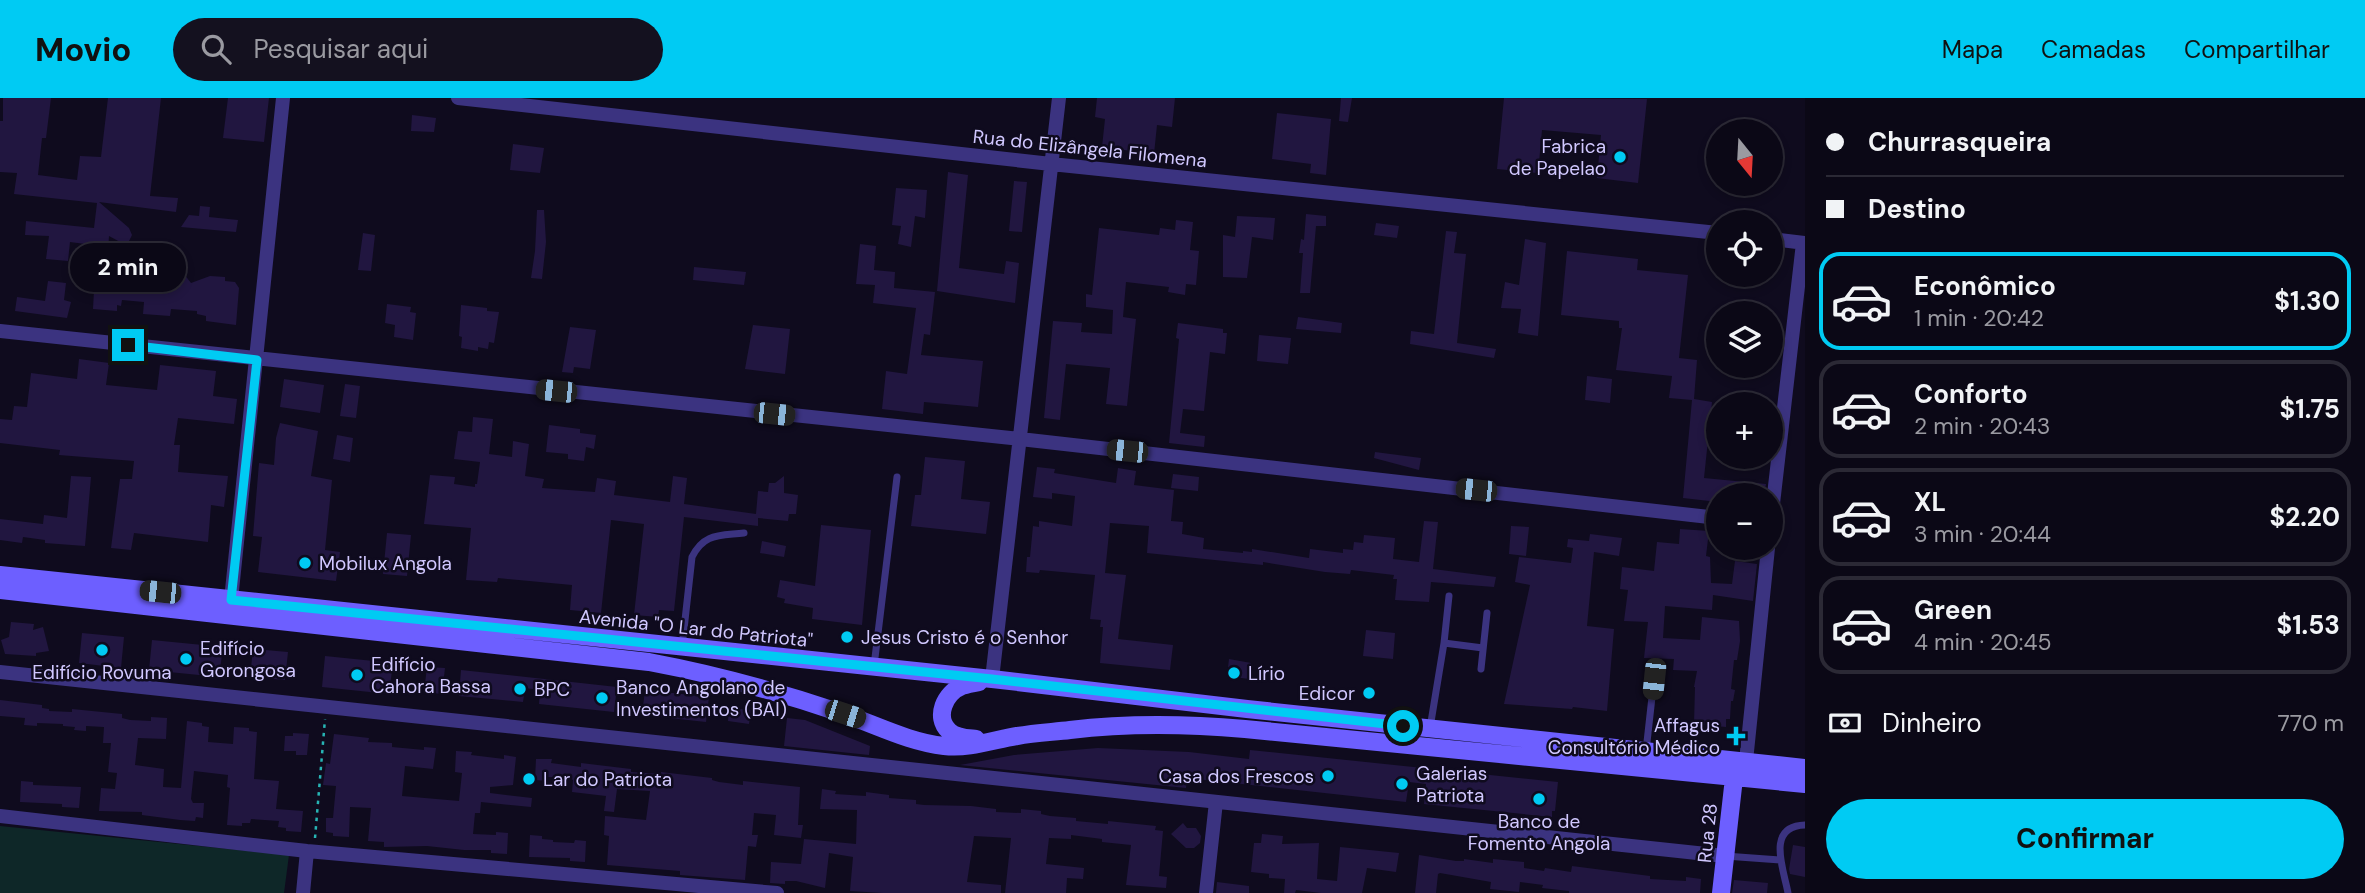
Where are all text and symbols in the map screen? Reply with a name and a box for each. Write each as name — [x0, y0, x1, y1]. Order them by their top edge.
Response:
search box — [173, 18, 663, 81]
text: Movio — [35, 28, 131, 71]
icon: search — [197, 30, 235, 68]
text: Pesquisar aqui — [253, 32, 428, 66]
text: Mapa — [1942, 34, 2003, 65]
text: Camadas — [2041, 34, 2146, 65]
text: Compartilhar — [2184, 34, 2330, 65]
north arrow — [1706, 119, 1783, 196]
map controls — [1706, 119, 1783, 560]
street label: Rua do Elizângela Filomena — [972, 124, 1208, 173]
text: Churrasqueira — [1868, 125, 2051, 159]
place label: Fabrica de Papelao — [1509, 134, 1606, 181]
marker: Fabrica de Papelao — [1612, 149, 1628, 165]
text: Destino — [1868, 192, 1966, 226]
button: locate — [1706, 210, 1783, 287]
callout: 2 min — [70, 244, 186, 292]
text: 2 min — [98, 252, 158, 282]
text: Econômico — [1914, 269, 2056, 303]
icon: car — [1830, 270, 1893, 333]
text: $1.30 — [2274, 284, 2340, 318]
button: layers — [1706, 301, 1783, 378]
text: 1 min · 20:42 — [1914, 303, 2044, 333]
route end — [112, 329, 144, 361]
text: Conforto — [1914, 377, 2028, 411]
car — [535, 378, 578, 404]
icon: car — [1830, 378, 1893, 441]
button: + — [1706, 392, 1783, 469]
text: $1.75 — [2280, 392, 2340, 426]
car — [753, 401, 796, 427]
text: 2 min · 20:43 — [1914, 411, 2050, 441]
car — [1106, 438, 1149, 464]
car — [1455, 477, 1498, 503]
button: − — [1706, 483, 1783, 560]
text: XL — [1914, 485, 1946, 519]
icon: car — [1830, 486, 1893, 549]
text: $2.20 — [2270, 500, 2340, 534]
text: 3 min · 20:44 — [1914, 519, 2051, 549]
place label: Mobilux Angola — [319, 551, 452, 576]
marker: Mobilux Angola — [297, 555, 313, 571]
car — [139, 579, 182, 605]
text: Green — [1914, 593, 1992, 627]
icon: car — [1830, 594, 1893, 657]
street label: Avenida "O Lar do Patriota" — [578, 604, 814, 653]
text: $1.53 — [2276, 608, 2340, 642]
place label: Jesus Cristo é o Senhor — [861, 625, 1068, 650]
text: 4 min · 20:45 — [1914, 627, 2051, 657]
marker: Jesus Cristo é o Senhor — [839, 629, 855, 645]
place label: Edifício Gorongosa — [200, 636, 296, 683]
marker: Edifício Rovuma — [94, 642, 110, 658]
marker: Edifício Gorongosa — [178, 651, 194, 667]
place label: Edifício Cahora Bassa — [371, 652, 491, 699]
car — [1642, 657, 1667, 701]
place label: Edifício Rovuma — [32, 660, 172, 685]
place label: Lírio — [1248, 661, 1285, 686]
marker: Lírio — [1226, 665, 1242, 681]
marker: Edifício Cahora Bassa — [349, 667, 365, 683]
place label: Banco Angolano de Investimentos (BAI) — [616, 675, 787, 722]
place label: BPC — [534, 677, 570, 702]
marker: BPC — [512, 681, 528, 697]
place label: Edicor — [1299, 681, 1355, 706]
marker: Edicor — [1361, 685, 1377, 701]
marker: Banco Angolano de Investimentos (BAI) — [594, 690, 610, 706]
car — [822, 698, 869, 730]
icon: cash — [1826, 704, 1864, 742]
text: Dinheiro — [1882, 706, 1982, 740]
text: 770 m — [2277, 708, 2344, 738]
route start — [1387, 710, 1419, 742]
place label: Affagus Consultório Médico — [1548, 713, 1720, 760]
marker: Affagus Consultório Médico — [1726, 726, 1746, 746]
place label: Galerias Patriota — [1416, 761, 1487, 808]
place label: Casa dos Frescos — [1159, 764, 1314, 789]
place label: Lar do Patriota — [543, 767, 672, 792]
marker: Casa dos Frescos — [1320, 768, 1336, 784]
marker: Lar do Patriota — [521, 771, 537, 787]
marker: Galerias Patriota — [1394, 776, 1410, 792]
marker: Banco de Fomento Angola — [1531, 791, 1547, 807]
button: Confirmar — [1826, 799, 2344, 879]
street label: Rua 28 — [1692, 802, 1723, 864]
place label: Banco de Fomento Angola — [1468, 809, 1610, 856]

